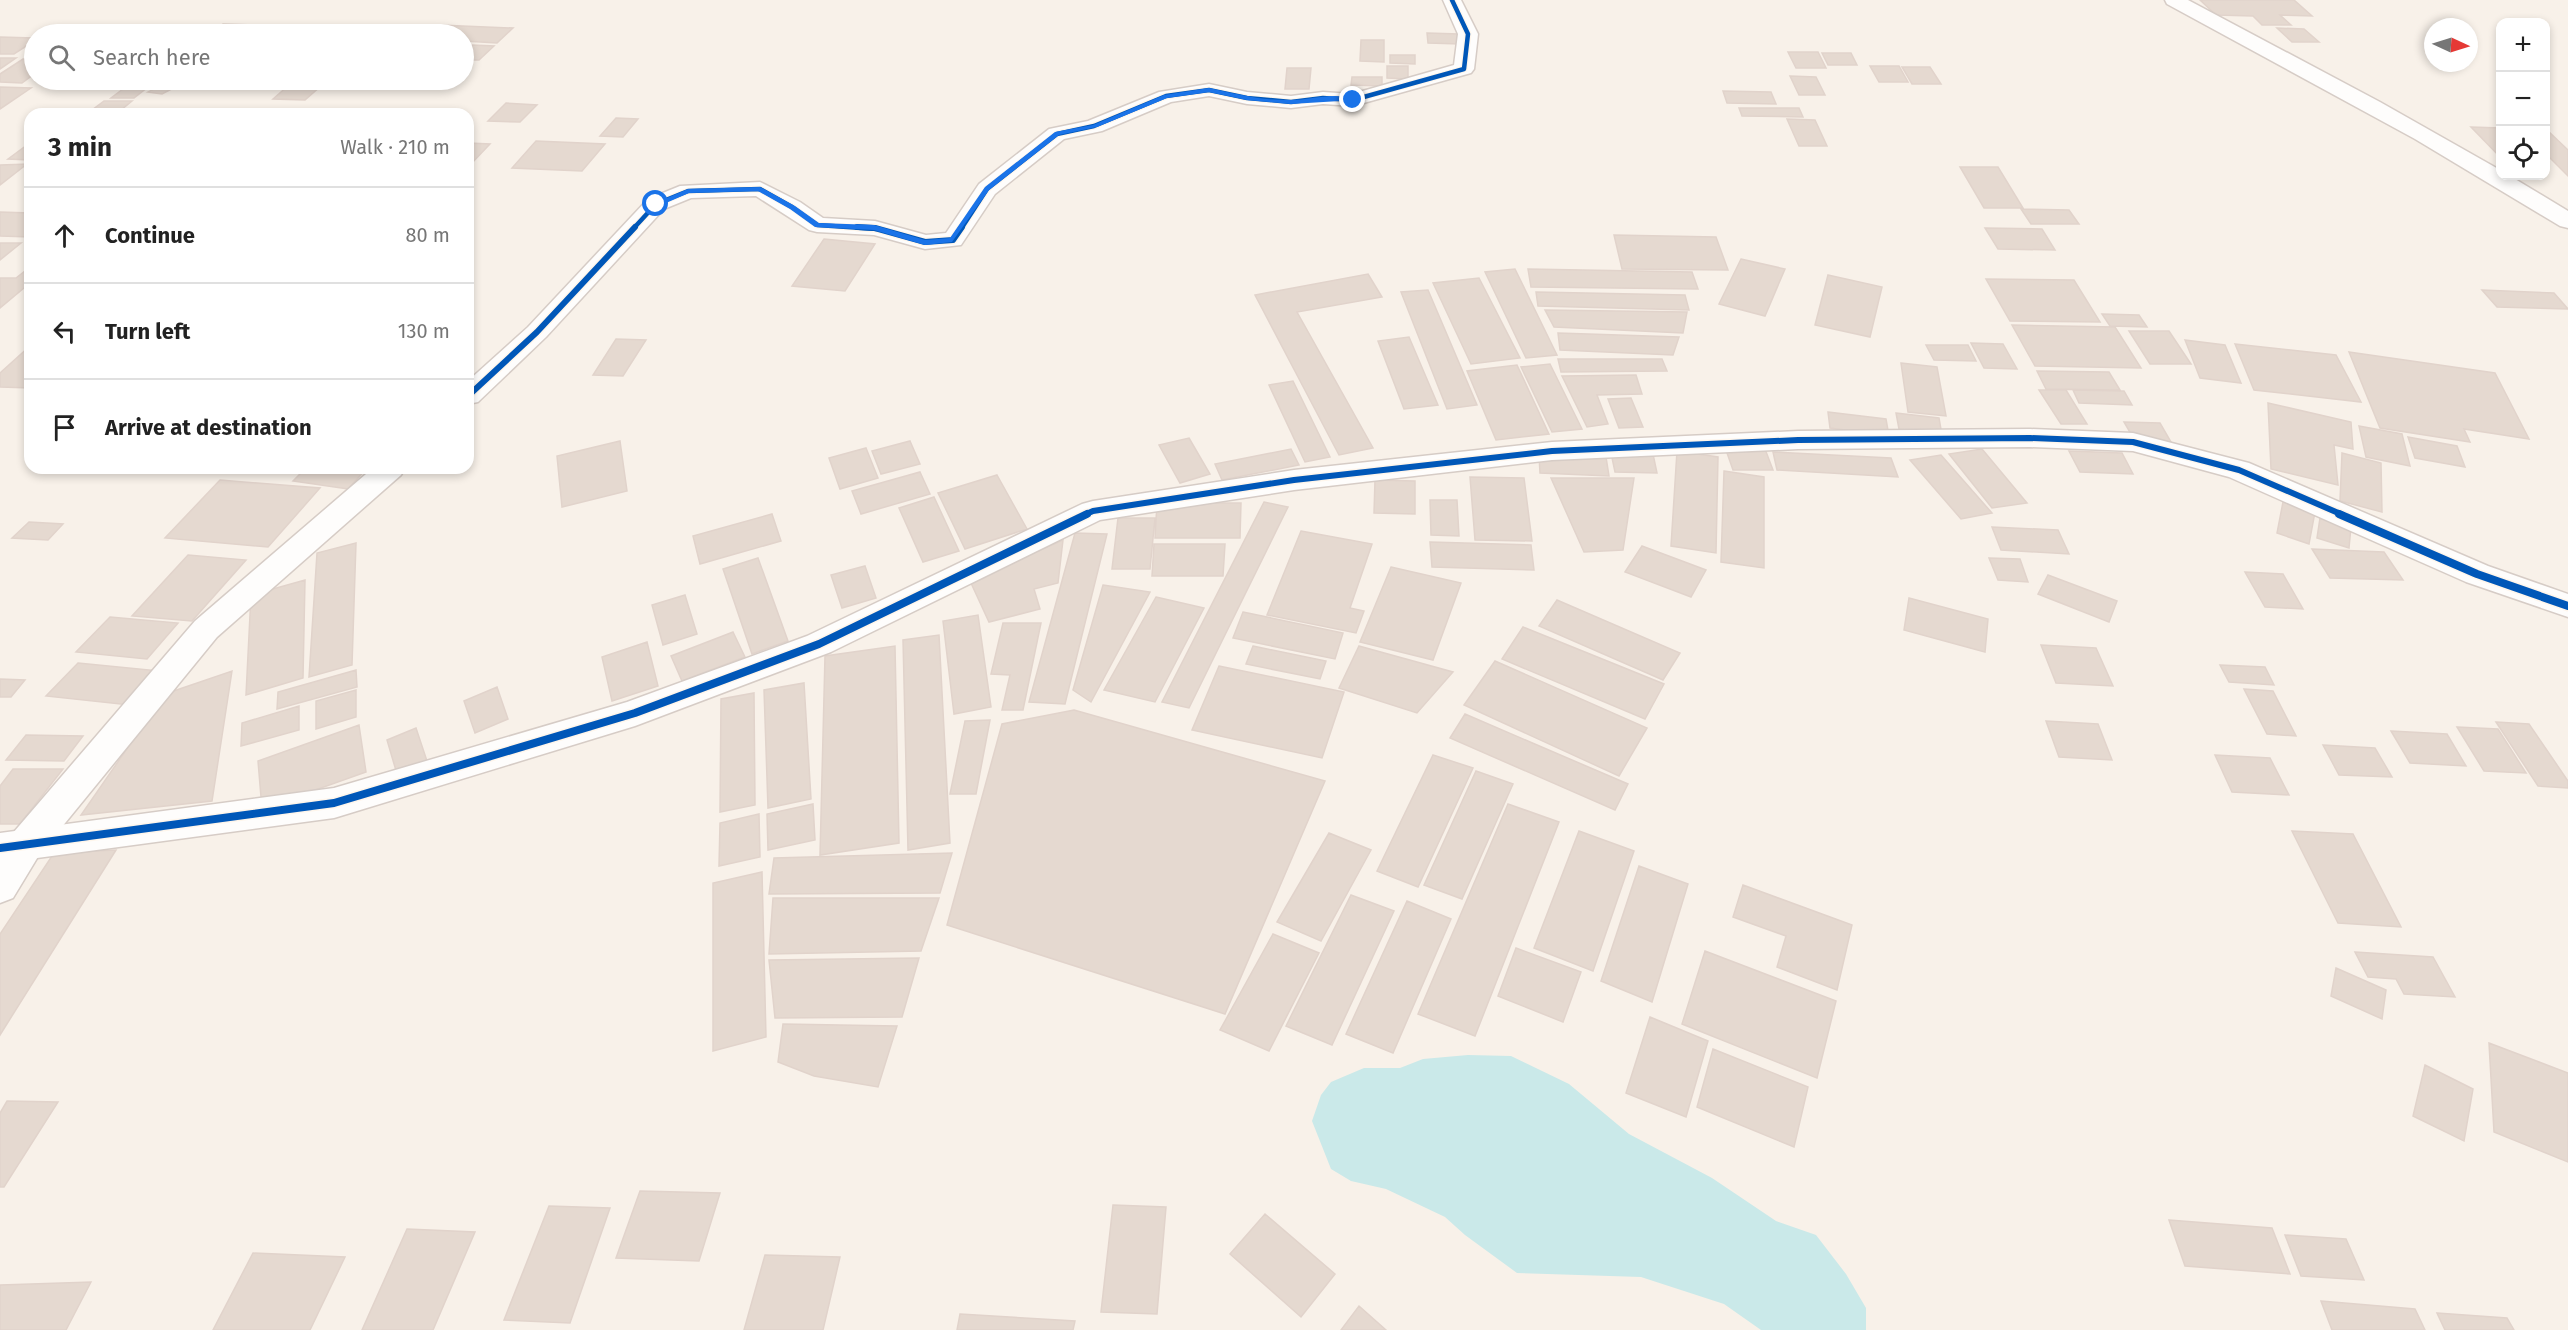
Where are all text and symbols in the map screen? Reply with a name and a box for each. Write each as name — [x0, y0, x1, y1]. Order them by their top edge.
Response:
north arrow — [2424, 18, 2478, 72]
map controls — [2496, 18, 2550, 180]
button: + — [2496, 18, 2550, 72]
search box — [24, 24, 474, 90]
icon: search — [45, 41, 78, 74]
text: Search here — [93, 44, 211, 71]
button: − — [2496, 72, 2550, 126]
route end — [1339, 86, 1365, 112]
button: locate — [2496, 126, 2550, 180]
text: 3 min — [48, 132, 112, 163]
text: Walk · 210 m — [340, 135, 450, 159]
route start — [642, 190, 668, 216]
icon: ahead — [48, 219, 81, 252]
text: Continue — [105, 222, 195, 249]
text: 80 m — [405, 223, 450, 247]
icon: left — [48, 315, 81, 348]
text: Turn left — [105, 318, 190, 345]
text: 130 m — [398, 319, 450, 343]
icon: arrive — [48, 411, 81, 444]
text: Arrive at destination — [105, 414, 312, 441]

